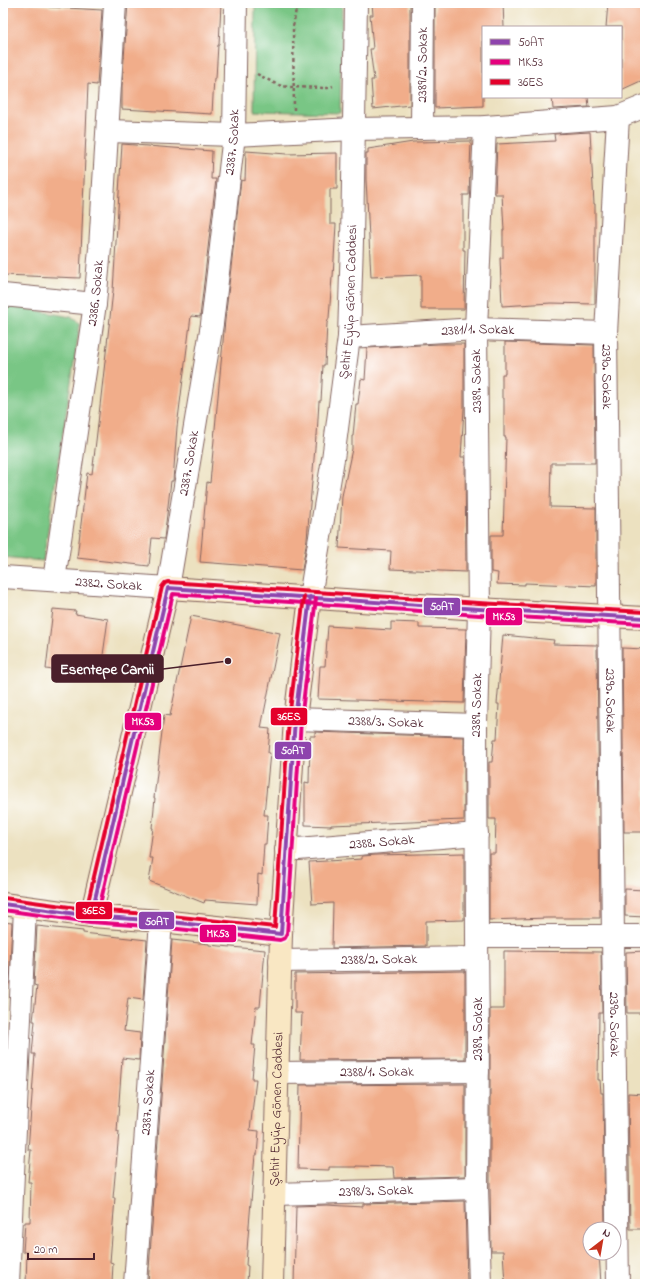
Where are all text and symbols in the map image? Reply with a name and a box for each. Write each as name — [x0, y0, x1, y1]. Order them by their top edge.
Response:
street label: 2389/2. Sokak — [412, 26, 433, 103]
legend — [482, 26, 622, 98]
text: 50AT — [518, 34, 544, 52]
text: MK53 — [518, 54, 543, 72]
text: 36ES — [518, 74, 544, 92]
street label: 2387. Sokak — [219, 108, 245, 176]
street label: Şehit Eyüp Gönen Caddesi — [333, 224, 363, 380]
street label: 2386. Sokak — [81, 258, 109, 327]
street label: 2381/1. Sokak — [440, 318, 516, 342]
street label: 2390. Sokak — [596, 344, 617, 410]
street label: 2389. Sokak — [466, 348, 488, 413]
street label: 2387. Sokak — [173, 428, 205, 497]
street label: 2382. Sokak — [75, 571, 144, 597]
line badge: 50AT — [423, 597, 461, 616]
text: 50AT — [430, 599, 455, 615]
line badge: MK53 — [485, 607, 523, 626]
text: MK53 — [493, 609, 516, 625]
callout: Esentepe Camii — [52, 655, 163, 682]
text: Esentepe Camii — [60, 659, 155, 681]
street label: 2390. Sokak — [599, 668, 621, 734]
street label: 2389. Sokak — [465, 672, 488, 737]
line badge: 36ES — [270, 707, 308, 726]
text: 36ES — [276, 709, 301, 725]
street label: 2388/3. Sokak — [348, 710, 425, 734]
line badge: MK53 — [124, 712, 162, 731]
text: MK53 — [132, 714, 155, 730]
line badge: 50AT — [274, 741, 312, 760]
text: 50AT — [281, 743, 306, 759]
street label: 2388. Sokak — [348, 829, 416, 855]
line badge: 36ES — [75, 901, 113, 920]
text: 36ES — [81, 903, 106, 919]
line badge: 50AT — [138, 911, 175, 930]
text: 50AT — [145, 914, 170, 930]
line badge: MK53 — [199, 924, 237, 943]
text: MK53 — [207, 926, 230, 942]
street label: 2388/2. Sokak — [341, 948, 418, 971]
street label: 2390. Sokak — [603, 992, 625, 1058]
street label: 2389. Sokak — [468, 996, 489, 1061]
street label: Şehit Eyüp Gönen Caddesi — [264, 1031, 289, 1187]
street label: 2388/1. Sokak — [340, 1061, 415, 1083]
street label: 2387. Sokak — [135, 1068, 161, 1136]
street label: 2398/3. Sokak — [338, 1179, 414, 1203]
north arrow — [582, 1221, 622, 1261]
text: N — [599, 1225, 614, 1242]
scale bar — [28, 1235, 94, 1261]
text: 20 m — [34, 1241, 57, 1259]

